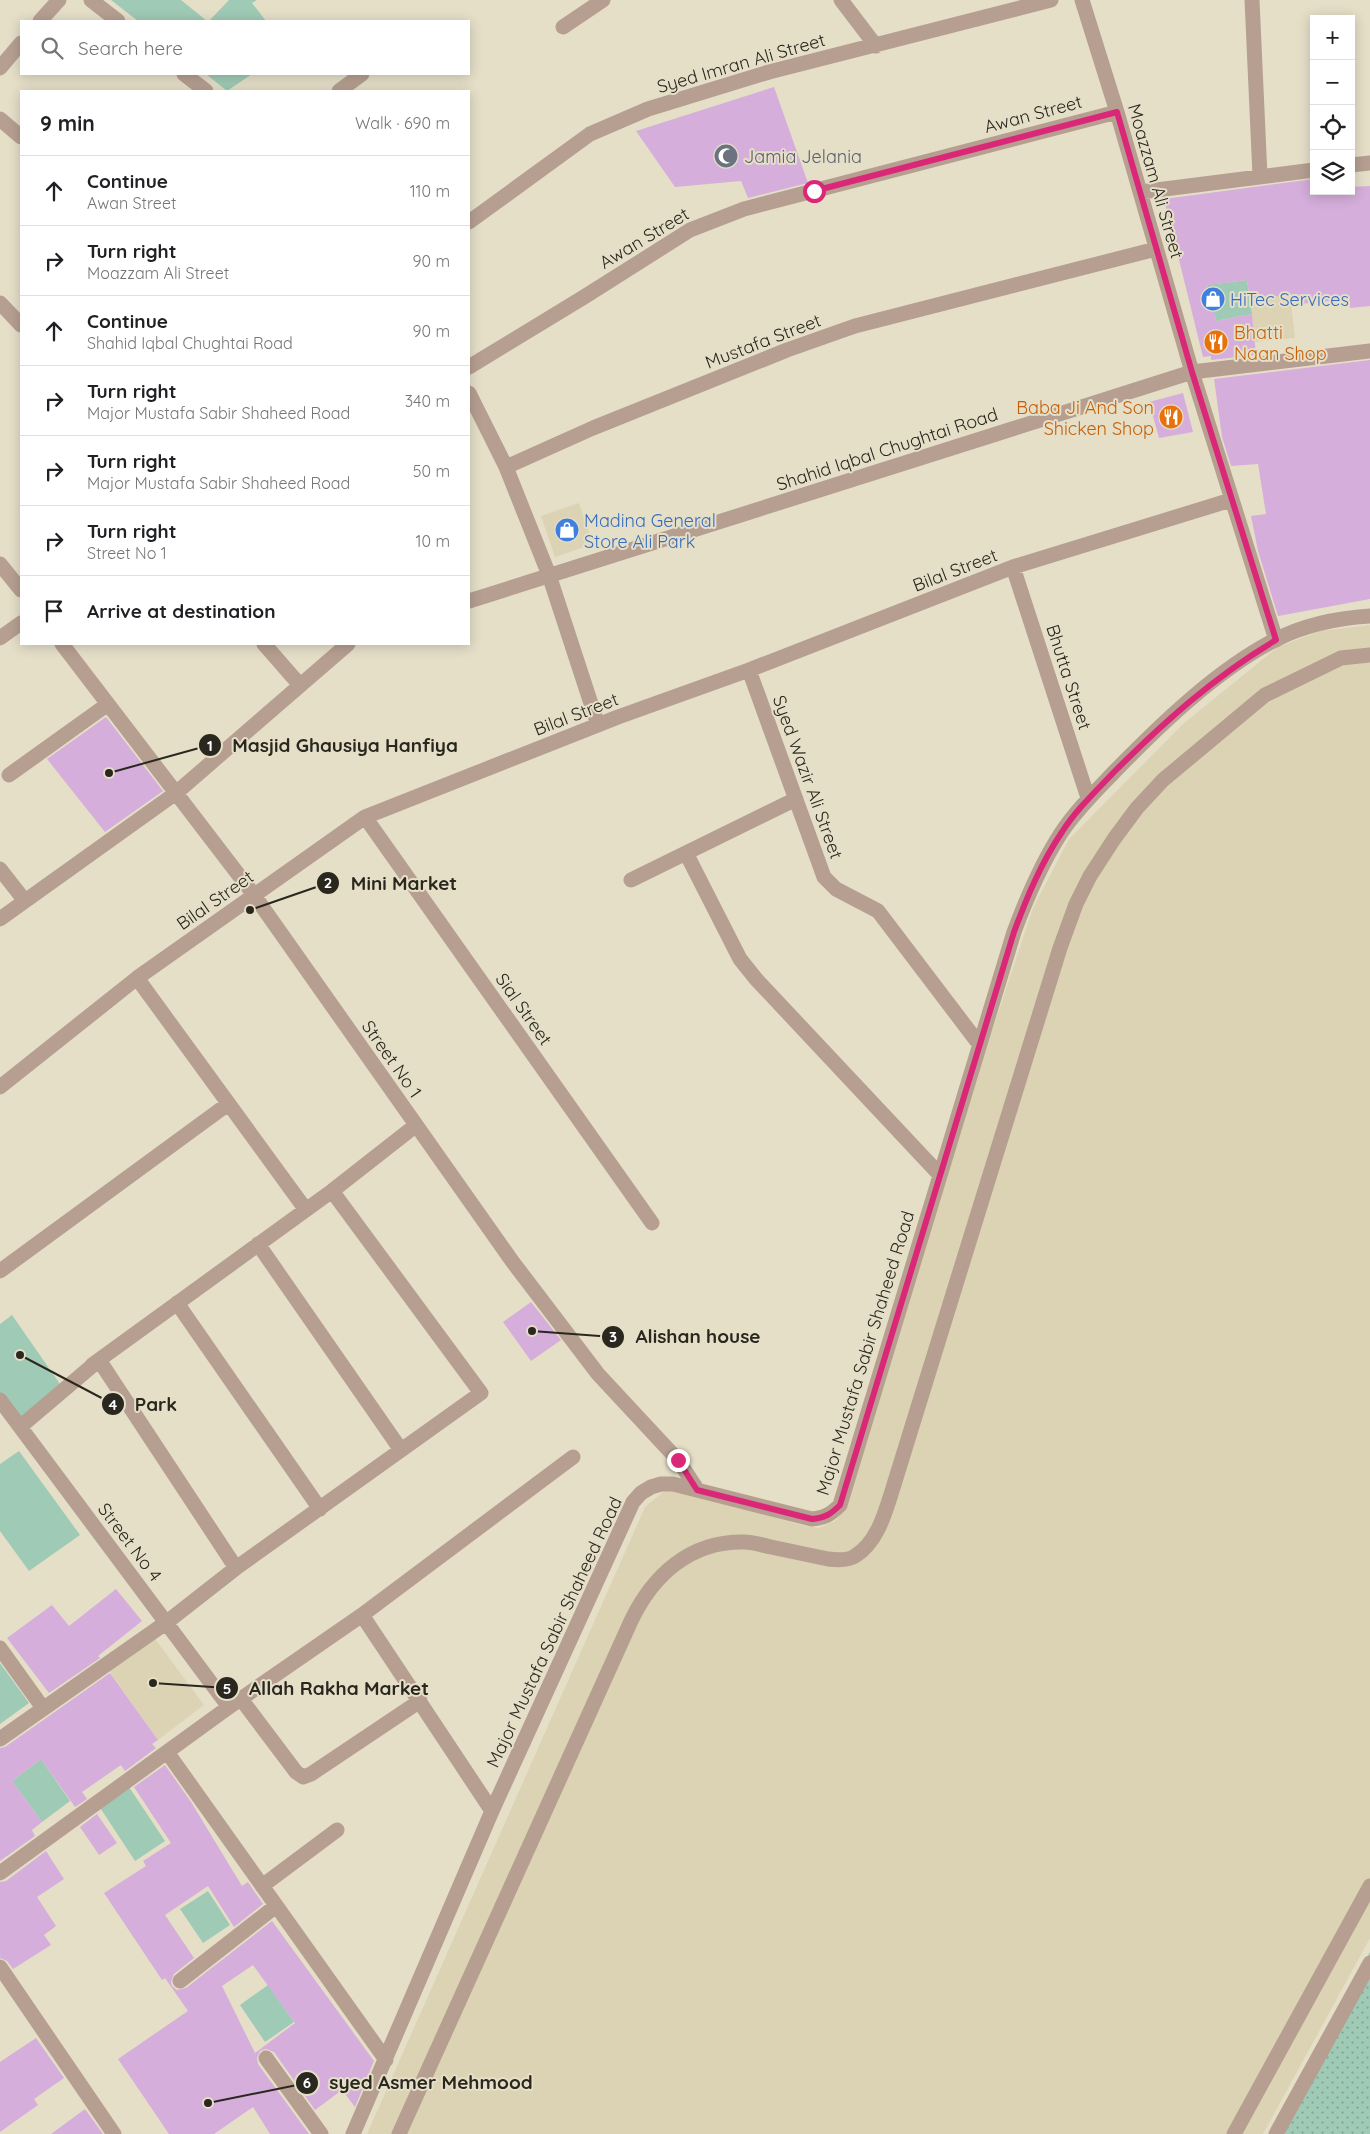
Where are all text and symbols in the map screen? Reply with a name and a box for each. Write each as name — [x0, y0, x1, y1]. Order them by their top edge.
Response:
map controls — [1310, 15, 1355, 195]
button: + — [1310, 15, 1355, 60]
search box — [20, 20, 470, 75]
street label: Syed Imran Ali Street — [654, 28, 828, 98]
icon: search — [38, 34, 66, 62]
text: Search here — [78, 36, 183, 60]
button: − — [1310, 60, 1355, 105]
street label: Awan Street — [981, 90, 1085, 138]
street label: Moazzam Ali Street — [1123, 101, 1189, 261]
button: locate — [1310, 105, 1355, 150]
text: 9 min — [40, 110, 95, 136]
text: Walk · 690 m — [355, 113, 450, 133]
mosque icon: Jamia Jelania — [713, 143, 739, 169]
place label: Jamia Jelania — [744, 145, 862, 168]
button: layers — [1310, 150, 1355, 195]
text: Continue — [87, 169, 168, 193]
icon: ahead — [40, 177, 68, 205]
route start — [803, 180, 826, 203]
text: 110 m — [410, 181, 450, 201]
text: Awan Street — [87, 193, 176, 213]
street label: Awan Street — [595, 202, 693, 274]
text: Turn right — [87, 239, 176, 263]
icon: right — [40, 247, 68, 275]
text: 90 m — [413, 251, 450, 271]
text: Moazzam Ali Street — [87, 263, 229, 283]
shop icon: HiTec Services — [1200, 286, 1226, 312]
place label: HiTec Services — [1230, 288, 1349, 311]
street label: Mustafa Street — [702, 308, 824, 374]
text: Continue — [87, 309, 168, 333]
icon: ahead — [40, 317, 68, 345]
text: 90 m — [413, 321, 450, 341]
place label: Bhatti Naan Shop — [1234, 321, 1327, 365]
restaurant icon: Bhatti Naan Shop — [1203, 329, 1229, 355]
text: Shahid Iqbal Chughtai Road — [87, 333, 293, 353]
text: Turn right — [87, 379, 176, 403]
icon: right — [40, 387, 68, 415]
text: 340 m — [405, 391, 450, 411]
place label: Baba Ji And Son Shicken Shop — [1016, 396, 1154, 440]
street label: Shahid Iqbal Chughtai Road — [773, 402, 1001, 496]
text: Major Mustafa Sabir Shaheed Road — [87, 403, 350, 423]
restaurant icon: Baba Ji And Son Shicken Shop — [1158, 404, 1184, 430]
text: Turn right — [87, 449, 176, 473]
icon: right — [40, 457, 68, 485]
text: 50 m — [413, 461, 450, 481]
text: Major Mustafa Sabir Shaheed Road — [87, 473, 350, 493]
place label: Madina General Store Ali Park — [584, 509, 716, 553]
shop icon: Madina General Store Ali Park — [554, 517, 580, 543]
text: Turn right — [87, 519, 176, 543]
icon: right — [40, 527, 68, 555]
text: 10 m — [416, 531, 450, 551]
text: Street No 1 — [87, 543, 167, 563]
street label: Bilal Street — [909, 543, 1001, 597]
icon: arrive — [40, 597, 68, 625]
text: Arrive at destination — [87, 599, 276, 623]
street label: Bhutta Street — [1041, 621, 1097, 733]
street label: Bilal Street — [530, 687, 622, 741]
street label: Syed Wazir Ali Street — [768, 692, 848, 862]
callout: Masjid Ghausiya Hanfiya — [197, 728, 468, 762]
text: Masjid Ghausiya Hanfiya — [232, 733, 458, 757]
text: 1 — [207, 736, 213, 755]
street label: Bilal Street — [172, 865, 258, 935]
callout: Mini Market — [316, 866, 467, 900]
text: Mini Market — [351, 871, 457, 895]
text: 2 — [324, 873, 332, 892]
street label: Sial Street — [491, 968, 557, 1050]
street label: Street No 1 — [357, 1016, 427, 1102]
street label: Major Mustafa Sabir Shaheed Road — [811, 1208, 919, 1498]
callout: Alishan house — [601, 1320, 771, 1354]
text: Alishan house — [635, 1324, 761, 1348]
text: 3 — [609, 1327, 617, 1346]
callout: Park — [100, 1387, 188, 1421]
text: Park — [135, 1392, 177, 1416]
text: 4 — [109, 1395, 118, 1414]
route end — [667, 1449, 690, 1472]
street label: Major Mustafa Sabir Shaheed Road — [481, 1493, 627, 1771]
street label: Street No 4 — [93, 1498, 167, 1586]
callout: Allah Rakha Market — [214, 1671, 439, 1705]
text: Allah Rakha Market — [249, 1676, 429, 1700]
text: 5 — [223, 1679, 231, 1698]
callout: syed Asmer Mehmood — [295, 2066, 543, 2100]
text: syed Asmer Mehmood — [329, 2070, 533, 2094]
text: 6 — [303, 2073, 311, 2092]

